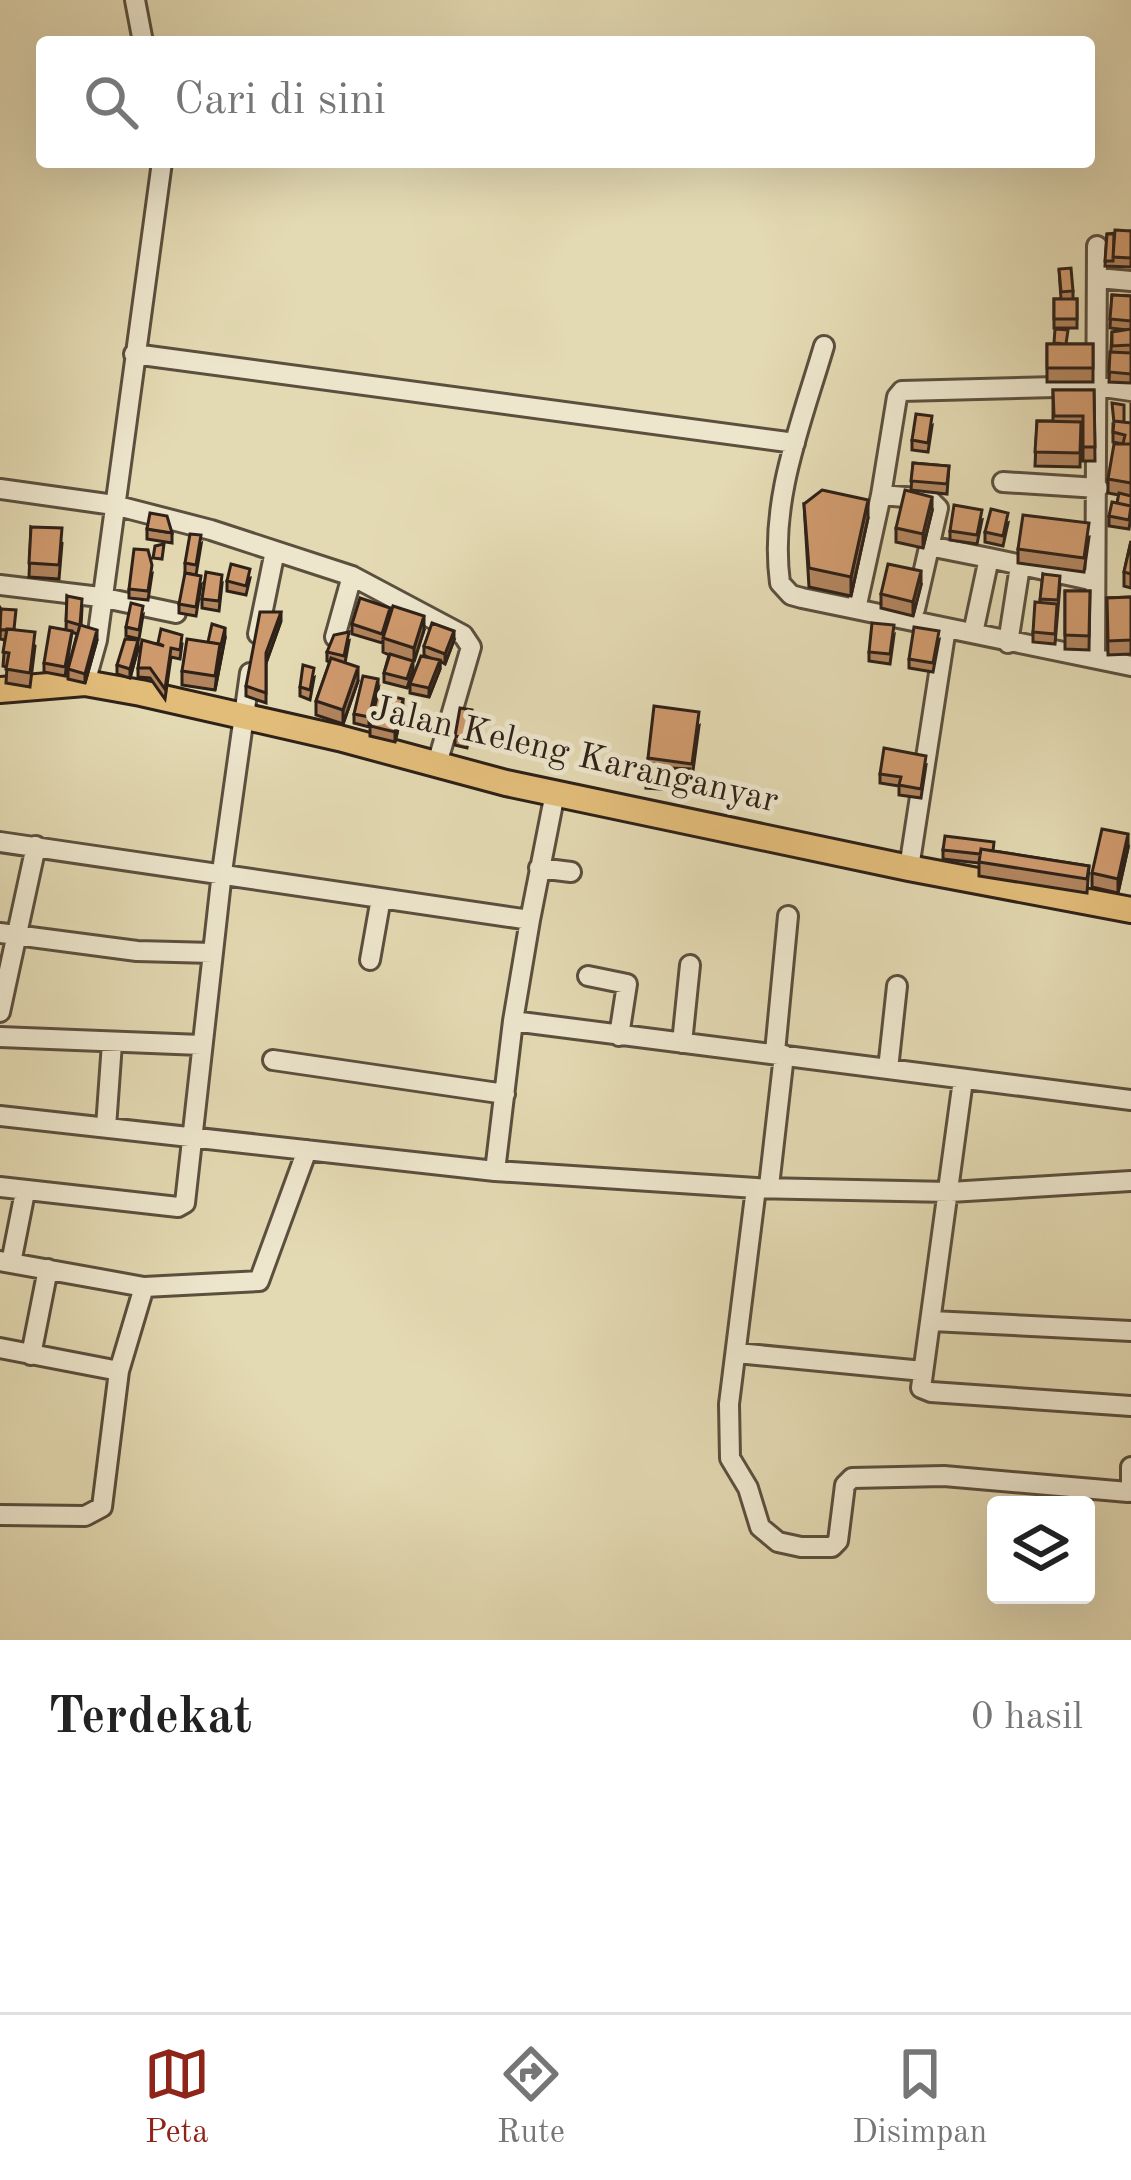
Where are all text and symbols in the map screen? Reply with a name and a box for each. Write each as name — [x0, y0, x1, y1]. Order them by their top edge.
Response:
search box — [36, 36, 1095, 168]
icon: search — [78, 69, 144, 135]
text: Cari di sini — [174, 79, 386, 124]
street label: Jalan Keleng Karanganyar — [367, 692, 782, 821]
map controls — [987, 1496, 1095, 1604]
button: layers — [987, 1496, 1095, 1604]
text: Terdekat — [48, 1693, 252, 1744]
text: 0 hasil — [971, 1698, 1083, 1737]
tab: Peta — [144, 2041, 210, 2154]
tab: Rute — [497, 2041, 565, 2154]
tab: Disimpan — [852, 2041, 987, 2154]

